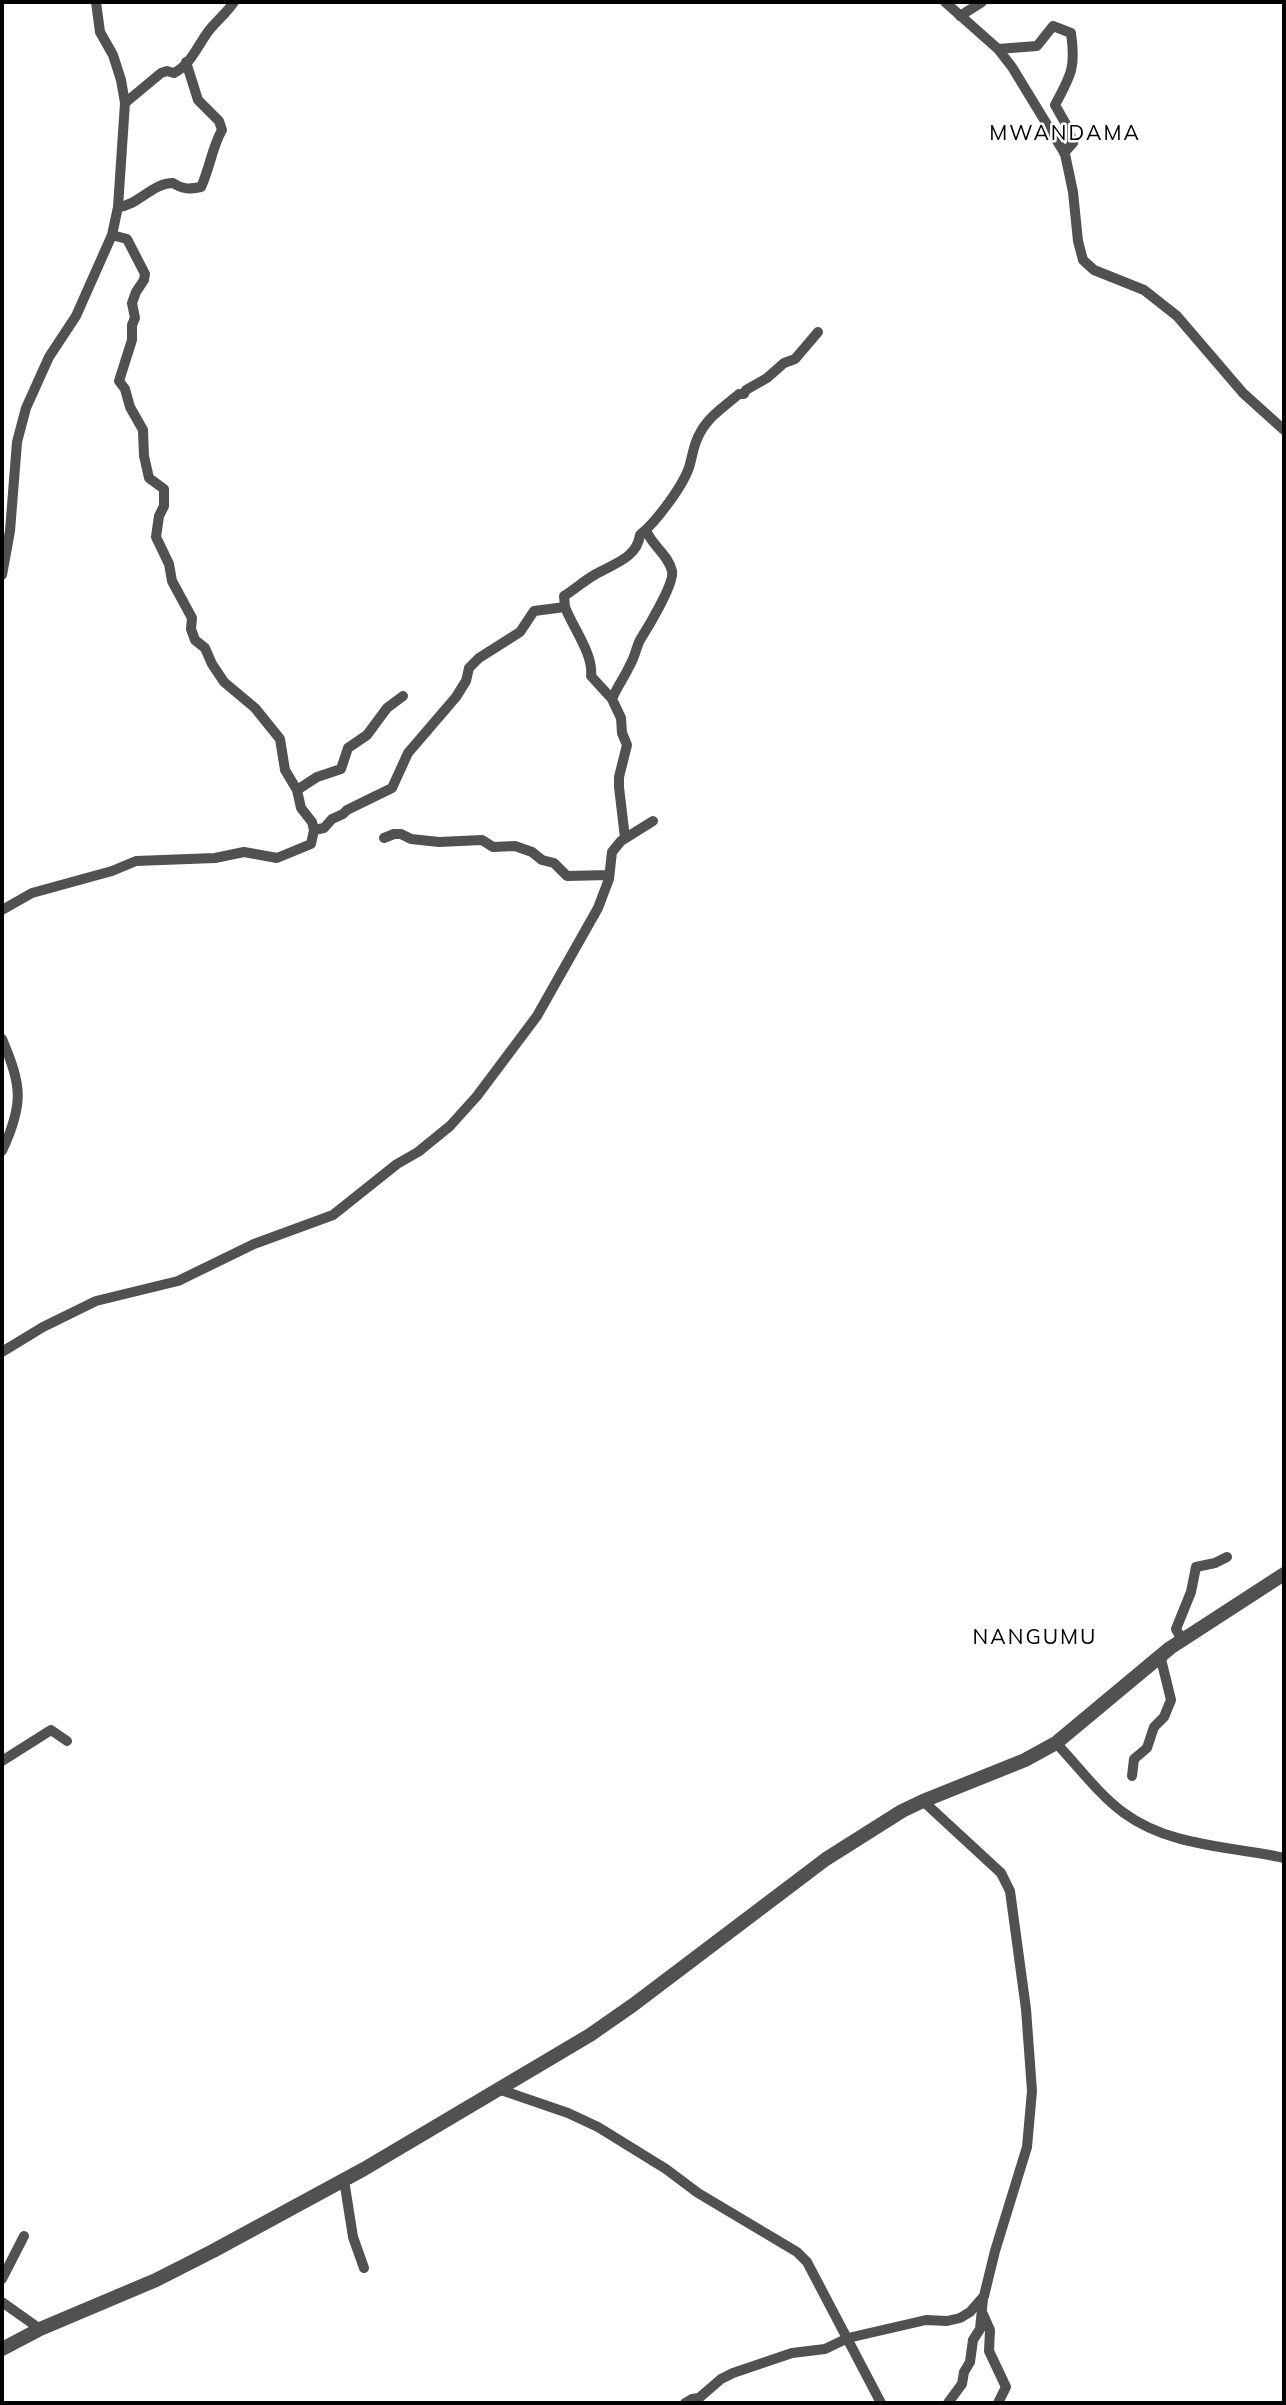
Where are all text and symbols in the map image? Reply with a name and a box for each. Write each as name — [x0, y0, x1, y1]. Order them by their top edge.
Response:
district label: MWANDAMA — [990, 121, 1140, 147]
district label: NANGUMU — [973, 1625, 1097, 1651]

